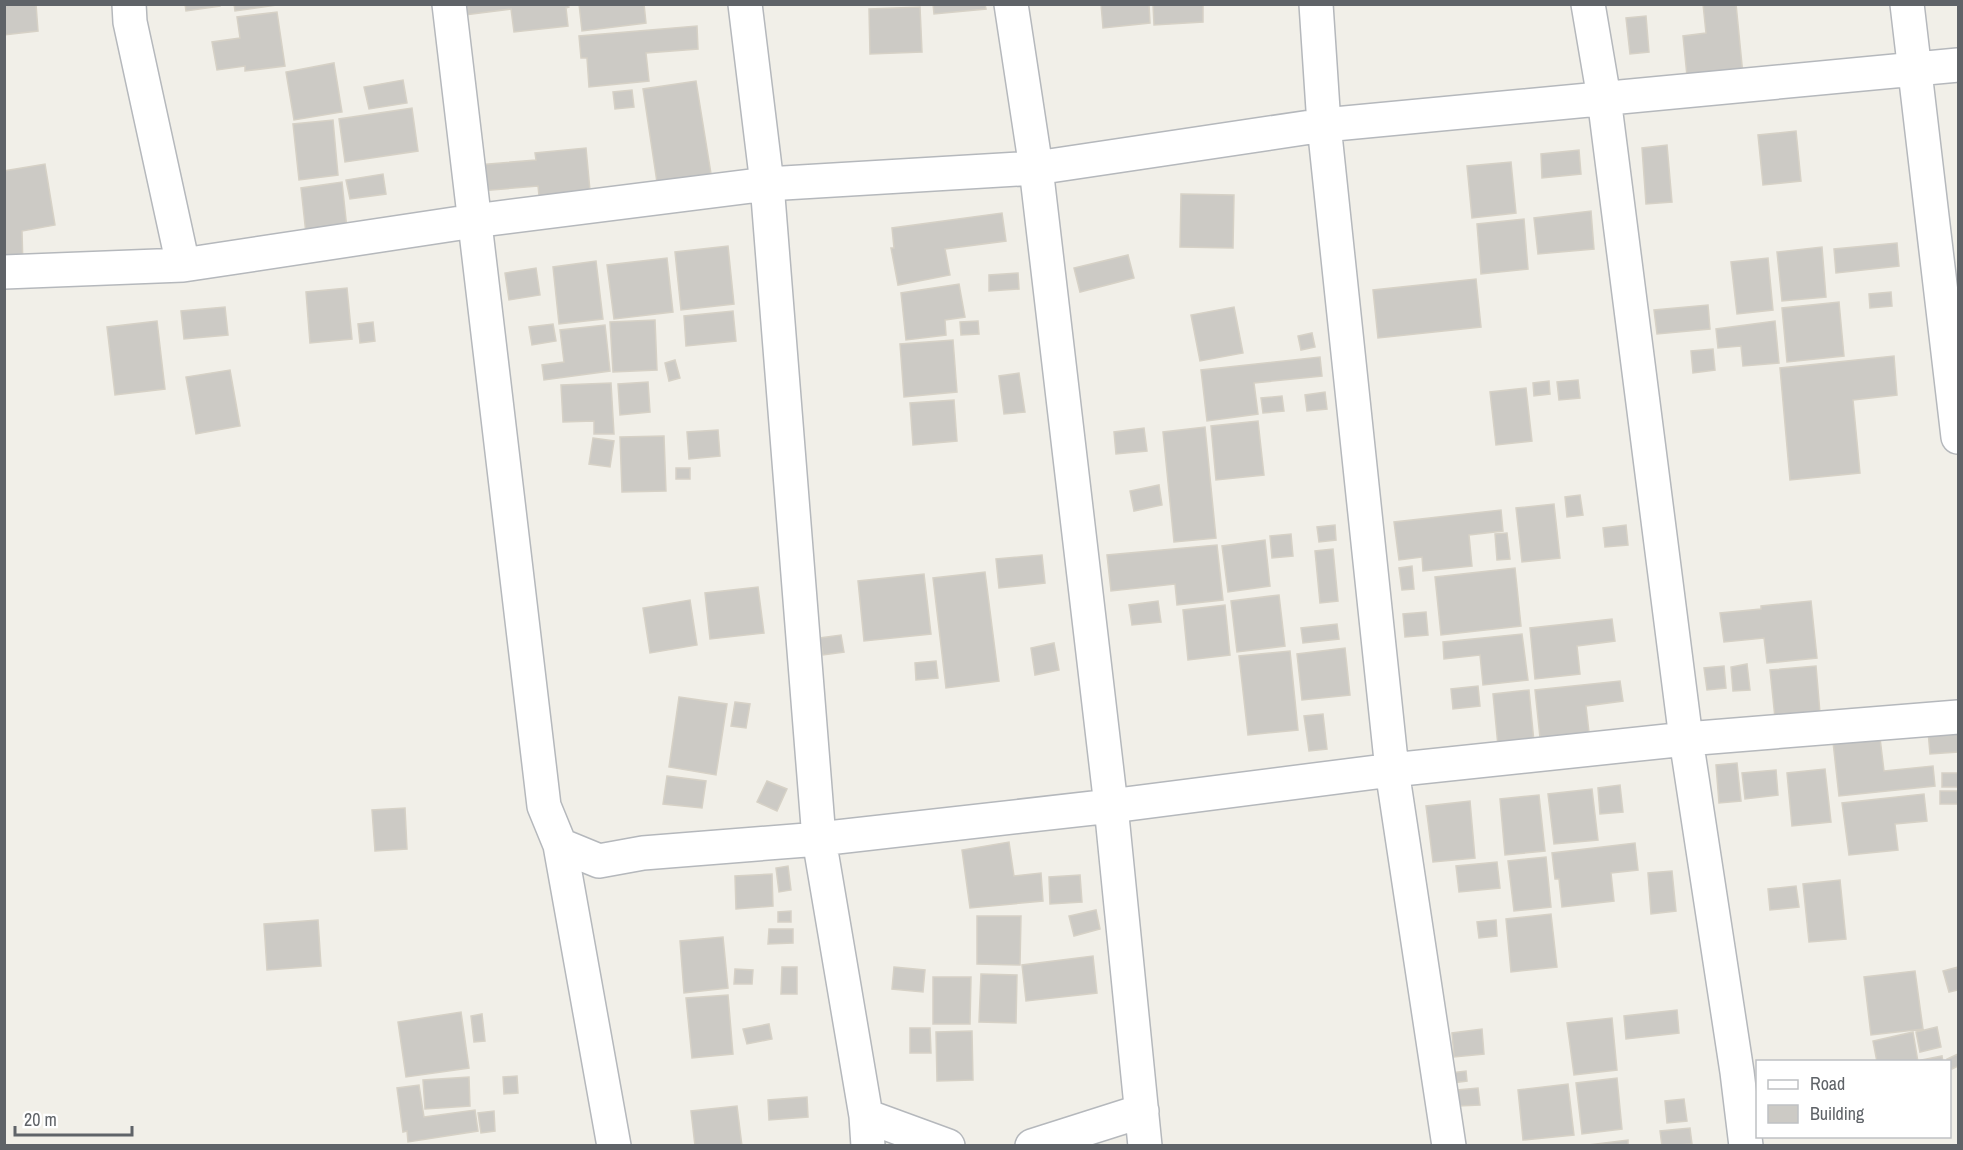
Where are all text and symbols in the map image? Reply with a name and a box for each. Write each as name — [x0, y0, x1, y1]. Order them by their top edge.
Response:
legend — [1756, 1060, 1951, 1138]
text: Road — [1810, 1071, 1845, 1096]
scale bar — [15, 1099, 132, 1137]
text: Building — [1810, 1101, 1865, 1126]
text: 20 m — [24, 1107, 57, 1132]

